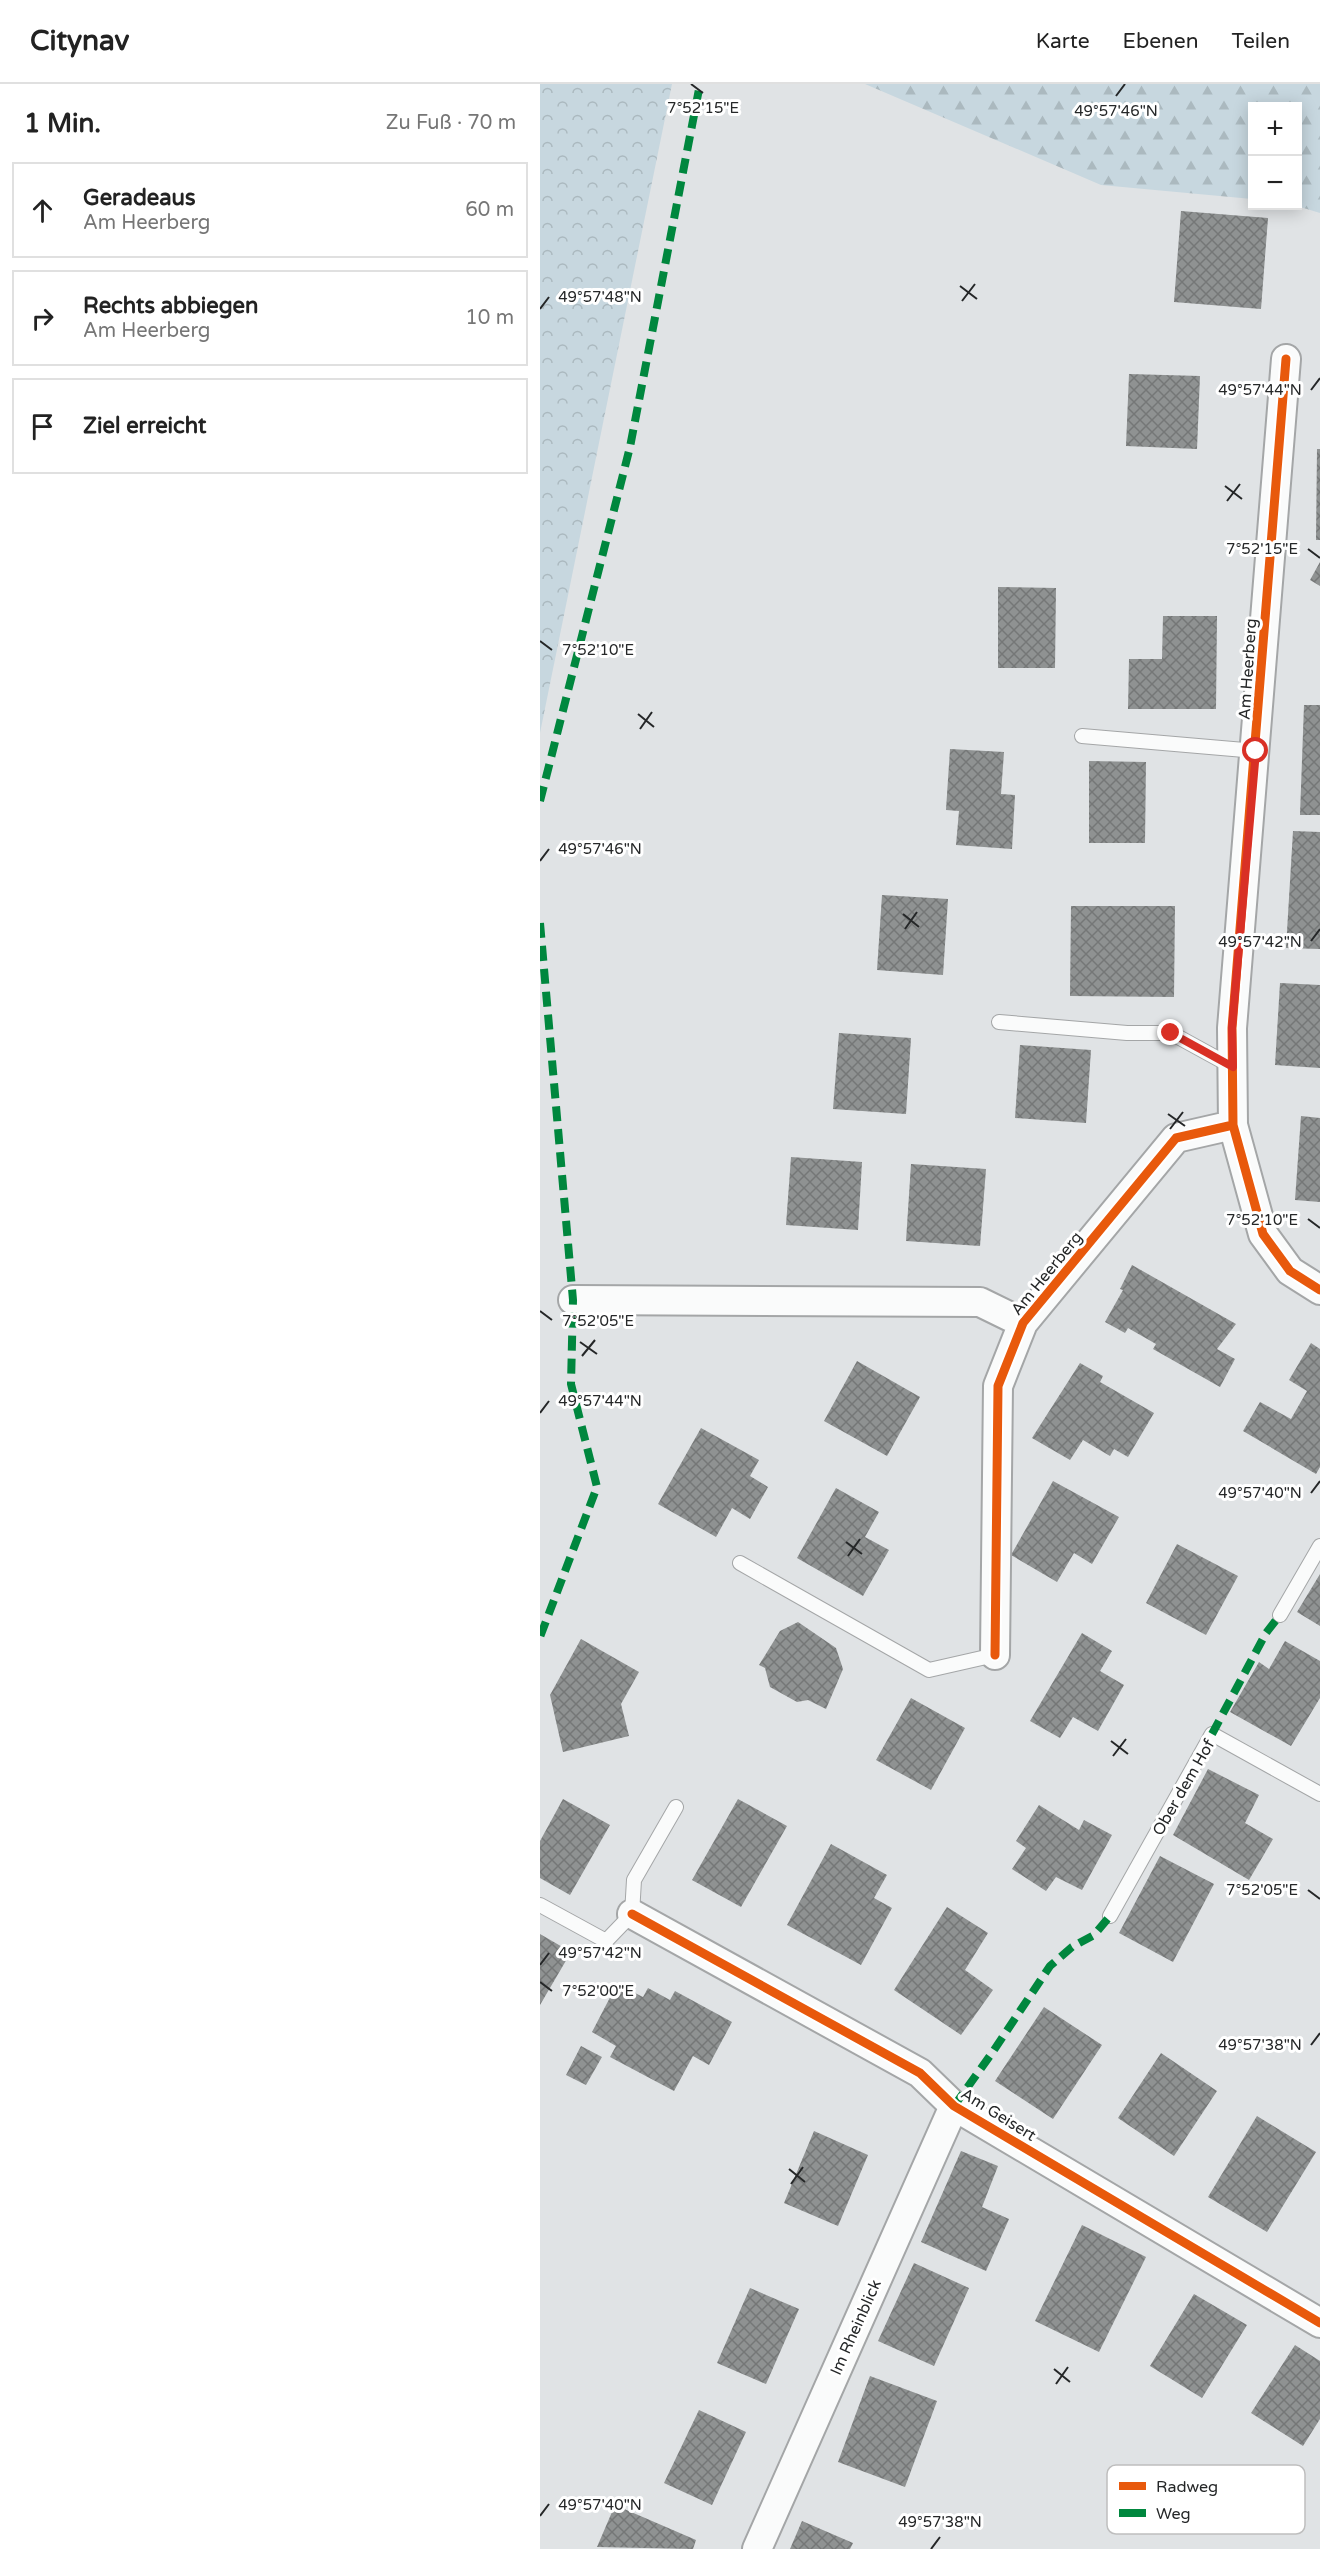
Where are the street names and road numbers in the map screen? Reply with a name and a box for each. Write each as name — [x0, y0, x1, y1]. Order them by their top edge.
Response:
street label: Am Heerberg — [1234, 618, 1262, 721]
street label: Am Heerberg — [1007, 1228, 1087, 1320]
street label: Ober dem Hof — [1148, 1735, 1220, 1839]
street label: Am Geisert — [957, 2084, 1040, 2146]
street label: Im Rheinblick — [826, 2276, 886, 2378]

